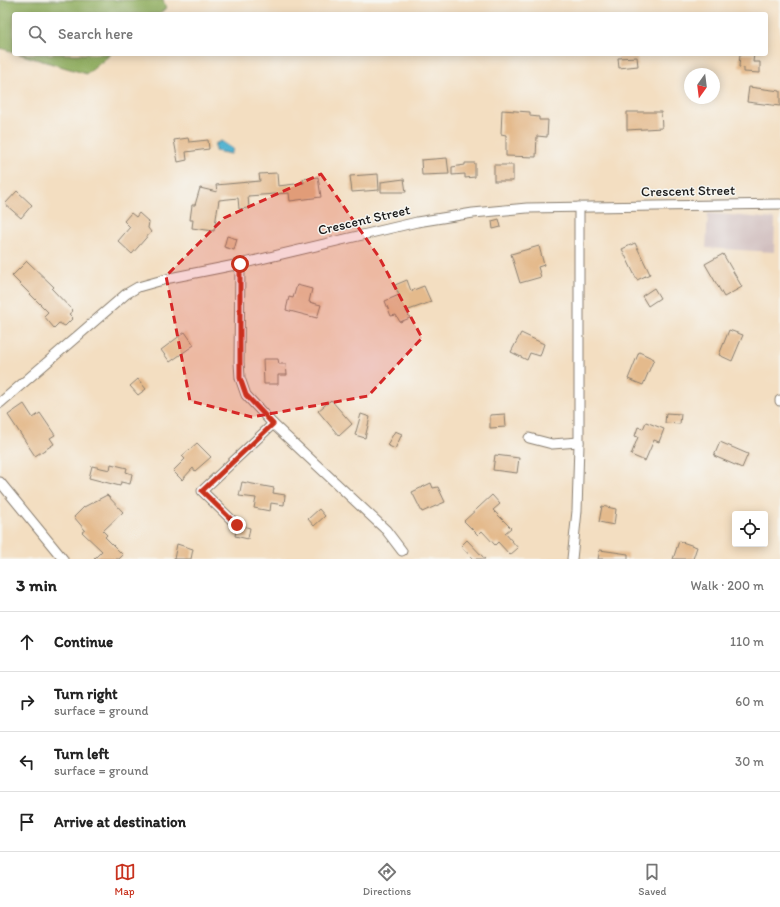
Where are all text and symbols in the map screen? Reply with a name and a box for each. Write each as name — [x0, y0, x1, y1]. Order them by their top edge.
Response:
search box — [12, 12, 768, 56]
icon: search — [26, 23, 48, 45]
text: Search here — [58, 25, 133, 43]
north arrow — [684, 68, 720, 104]
street label: Crescent Street — [641, 182, 735, 200]
street label: Crescent Street — [316, 201, 412, 239]
route start — [231, 255, 249, 273]
map controls — [732, 511, 768, 547]
button: locate — [732, 511, 768, 547]
route end — [228, 516, 246, 534]
text: 3 min — [16, 575, 57, 595]
text: Walk · 200 m — [691, 578, 764, 593]
icon: ahead — [16, 631, 38, 653]
text: Continue — [54, 633, 113, 651]
text: 110 m — [730, 634, 764, 649]
text: Turn right — [54, 685, 118, 703]
icon: right — [16, 691, 38, 713]
text: 60 m — [735, 694, 764, 709]
text: surface = ground — [54, 703, 149, 718]
text: Turn left — [54, 745, 109, 763]
icon: left — [16, 751, 38, 773]
text: 30 m — [735, 754, 764, 769]
text: surface = ground — [54, 763, 149, 778]
icon: arrive — [16, 811, 38, 833]
text: Arrive at destination — [54, 813, 186, 831]
tab: Map — [114, 861, 136, 898]
tab: Directions — [363, 861, 411, 898]
tab: Saved — [638, 861, 666, 898]

